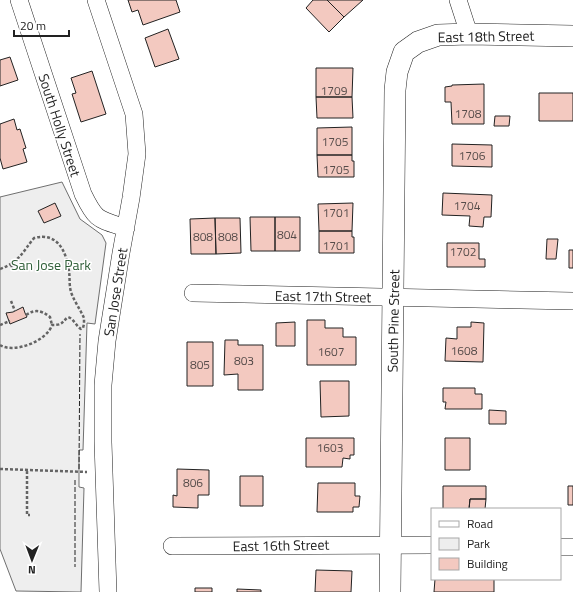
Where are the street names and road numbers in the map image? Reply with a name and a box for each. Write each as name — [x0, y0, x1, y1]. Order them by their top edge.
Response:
street label: East 18th Street — [438, 25, 535, 47]
street label: South Holly Street — [33, 71, 87, 179]
street label: San Jose Street — [98, 246, 132, 338]
street label: South Pine Street — [382, 269, 404, 373]
street label: East 17th Street — [275, 285, 372, 307]
street label: East 16th Street — [233, 534, 330, 556]

